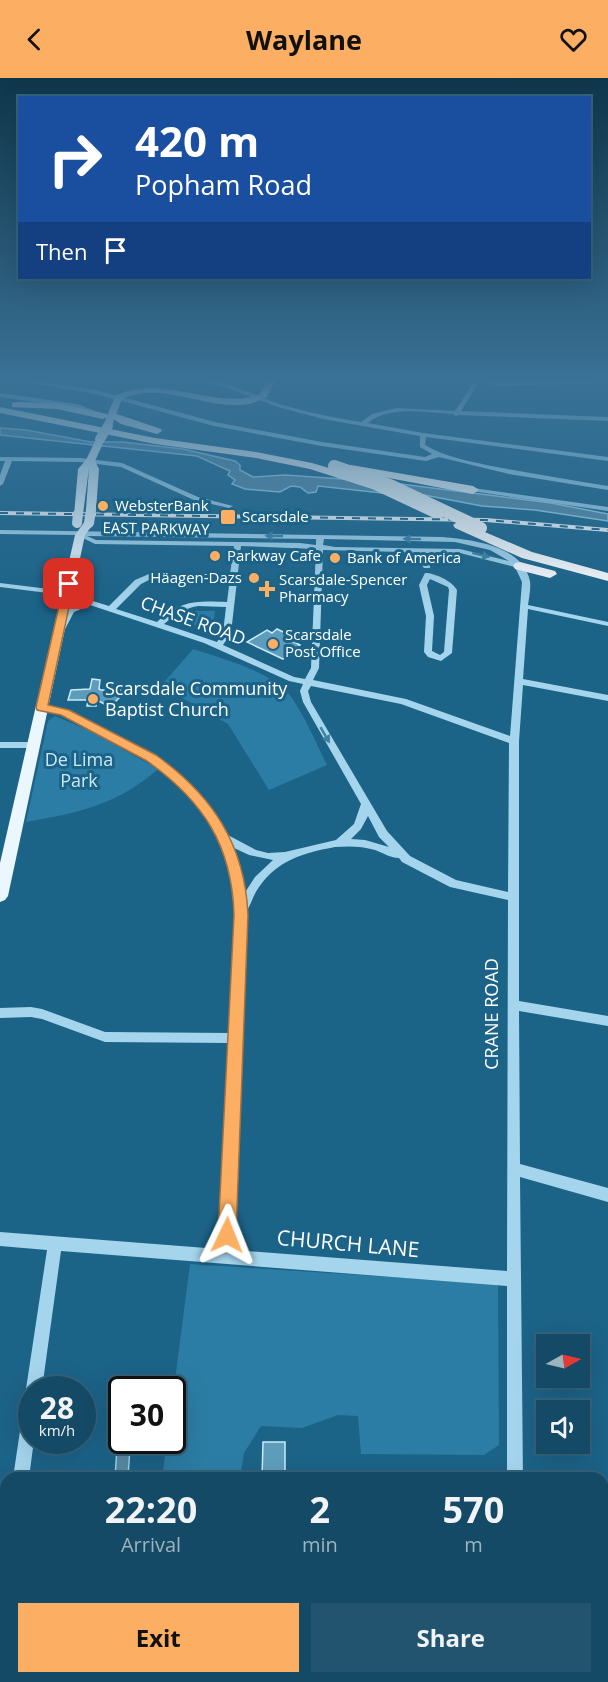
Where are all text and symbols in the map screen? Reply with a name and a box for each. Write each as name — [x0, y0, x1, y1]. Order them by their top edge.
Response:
text: Waylane — [246, 21, 362, 58]
icon: back — [18, 23, 51, 56]
icon: heart — [557, 23, 590, 56]
text: 420 m — [135, 112, 259, 169]
icon: right — [36, 120, 114, 198]
text: Popham Road — [135, 166, 312, 203]
icon: arrive — [99, 234, 132, 267]
text: Then — [36, 236, 87, 266]
place label: WebsterBank — [115, 495, 209, 515]
marker: WebsterBank — [96, 499, 110, 513]
place label: Scarsdale — [242, 506, 309, 526]
marker: Scarsdale — [219, 508, 237, 526]
street label: EAST PARKWAY — [102, 517, 210, 539]
one-way arrow — [264, 531, 283, 541]
one-way arrow — [403, 534, 422, 543]
place label: Parkway Cafe — [227, 545, 321, 565]
place label: Bank of America — [347, 547, 461, 567]
marker: Parkway Cafe — [208, 549, 222, 563]
marker: Bank of America — [328, 551, 342, 565]
one-way arrow — [473, 551, 491, 560]
pin — [43, 558, 94, 609]
icon: arrive — [52, 567, 85, 600]
place label: Häagen-Dazs — [150, 567, 242, 587]
place label: Scarsdale-Spencer Pharmacy — [279, 569, 407, 606]
marker: Häagen-Dazs — [247, 571, 261, 585]
marker: Scarsdale-Spencer Pharmacy — [260, 582, 274, 596]
street label: CHASE ROAD — [138, 590, 249, 650]
place label: Scarsdale Post Office — [285, 624, 361, 661]
marker: Scarsdale Post Office — [266, 637, 280, 651]
place label: Scarsdale Community Baptist Church — [105, 676, 288, 721]
marker: Scarsdale Community Baptist Church — [86, 692, 100, 706]
one-way arrow — [320, 727, 330, 744]
park label: De Lima Park — [45, 747, 113, 792]
street label: CRANE ROAD — [479, 958, 503, 1070]
position arrow — [195, 1203, 259, 1267]
street label: CHURCH LANE — [276, 1223, 420, 1263]
north arrow — [536, 1334, 590, 1388]
map controls — [536, 1334, 590, 1454]
speed limit sign: 30 — [108, 1376, 186, 1454]
text: 28 — [40, 1387, 74, 1428]
button: sound — [536, 1400, 590, 1454]
text: km/h — [39, 1420, 75, 1440]
text: 22:20 — [105, 1485, 197, 1534]
text: 2 — [310, 1485, 330, 1534]
text: 570 — [443, 1485, 504, 1534]
text: Arrival — [121, 1531, 181, 1558]
text: min — [302, 1531, 338, 1558]
text: m — [464, 1531, 483, 1558]
button: Exit — [18, 1603, 299, 1672]
button: Share — [311, 1603, 591, 1672]

